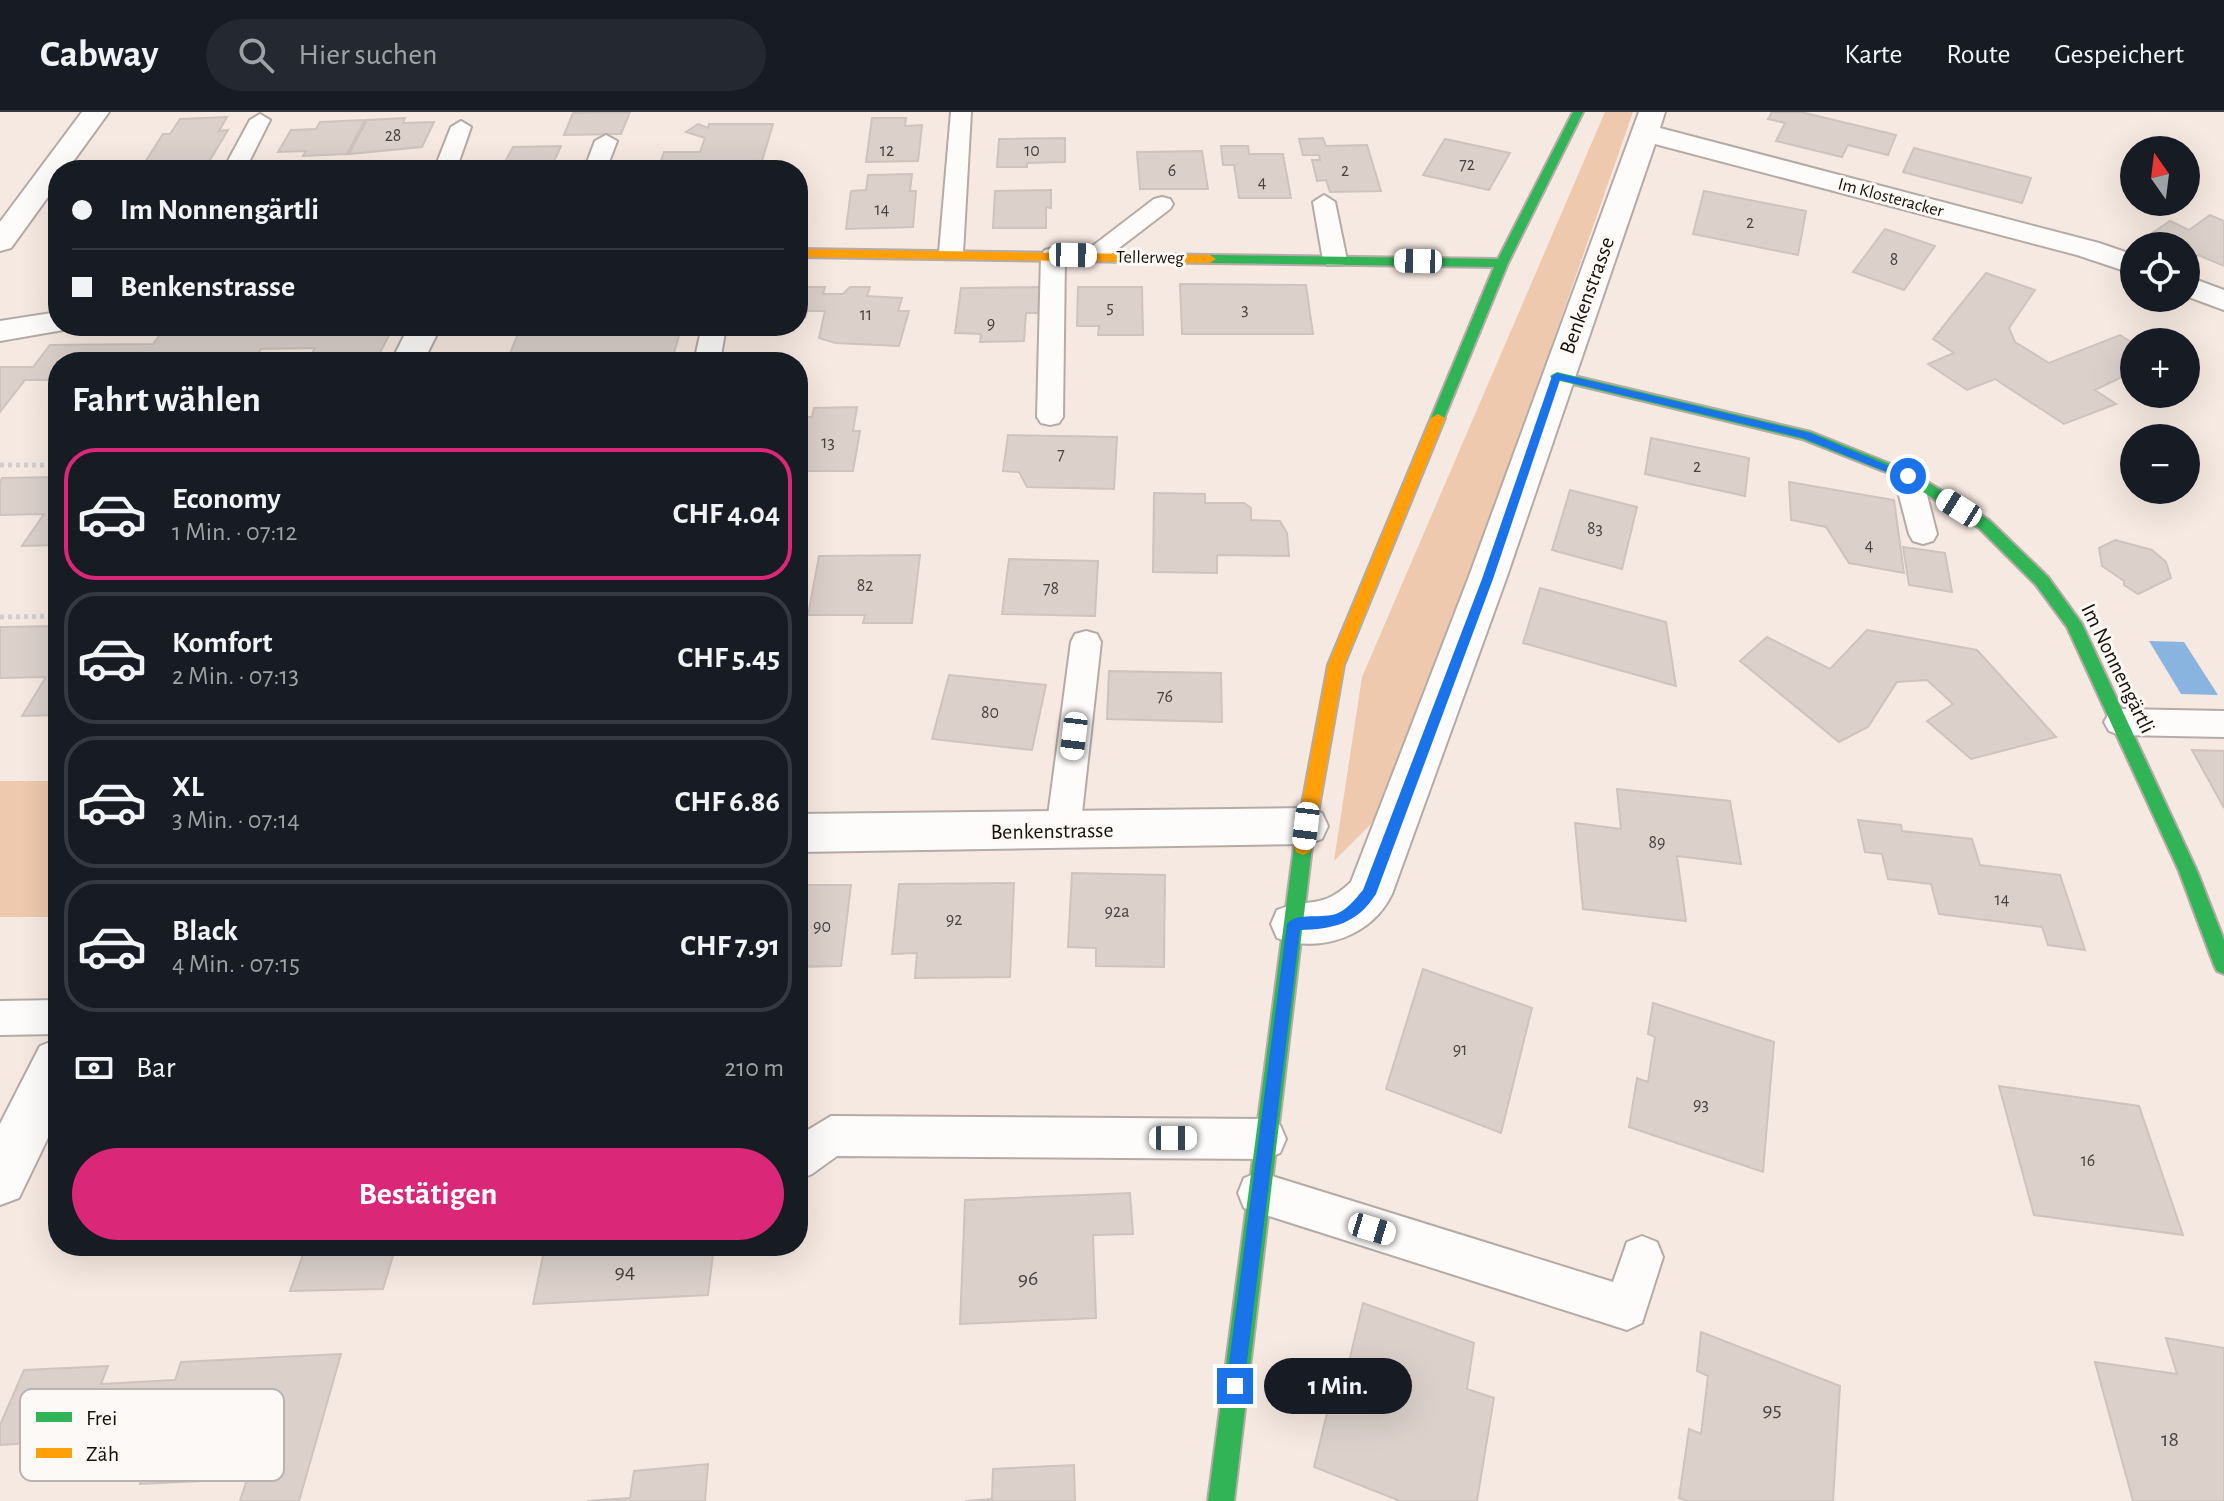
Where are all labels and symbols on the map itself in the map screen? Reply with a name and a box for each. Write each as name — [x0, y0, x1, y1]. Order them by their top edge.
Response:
house number: 28 — [385, 127, 401, 145]
north arrow — [2120, 136, 2200, 216]
house number: 12 — [880, 142, 894, 160]
house number: 10 — [1024, 142, 1040, 160]
house number: 72 — [1459, 156, 1475, 174]
house number: 6 — [1168, 162, 1176, 180]
house number: 2 — [1341, 162, 1349, 180]
house number: 4 — [1258, 174, 1267, 192]
street label: Im Klosteracker — [1836, 175, 1946, 221]
house number: 14 — [875, 201, 890, 219]
house number: 2 — [1746, 214, 1754, 232]
street label: Benkenstrasse — [1556, 234, 1618, 357]
car — [1049, 243, 1097, 267]
street label: Tellerweg — [1116, 248, 1184, 268]
car — [1394, 249, 1442, 273]
house number: 8 — [1890, 251, 1898, 269]
house number: 5 — [1106, 299, 1114, 317]
house number: 3 — [1241, 301, 1249, 319]
house number: 11 — [860, 306, 872, 324]
house number: 9 — [987, 315, 995, 333]
house number: 13 — [821, 434, 835, 452]
house number: 7 — [1057, 446, 1065, 464]
house number: 2 — [1693, 458, 1701, 476]
route start — [1890, 458, 1926, 494]
car — [1932, 485, 1986, 531]
house number: 83 — [1587, 520, 1603, 538]
house number: 4 — [1865, 537, 1874, 555]
house number: 82 — [857, 577, 873, 595]
house number: 78 — [1043, 580, 1059, 598]
street label: Im Nonnengärtli — [2077, 600, 2159, 737]
house number: 76 — [1157, 688, 1173, 706]
house number: 80 — [981, 704, 999, 722]
car — [1059, 711, 1089, 761]
car — [1291, 801, 1321, 851]
street label: Benkenstrasse — [990, 819, 1114, 843]
house number: 89 — [1649, 834, 1666, 852]
house number: 14 — [1995, 891, 2010, 909]
house number: 92a — [1105, 903, 1129, 921]
house number: 92 — [946, 911, 962, 929]
house number: 90 — [813, 918, 831, 936]
house number: 91 — [1453, 1041, 1467, 1059]
house number: 93 — [1693, 1096, 1709, 1114]
car — [1149, 1126, 1197, 1150]
house number: 16 — [2081, 1152, 2095, 1170]
car — [1346, 1211, 1398, 1247]
house number: 94 — [615, 1260, 635, 1282]
house number: 96 — [1018, 1267, 1038, 1289]
callout: 1 Min. — [1263, 1358, 1411, 1414]
route end — [1217, 1368, 1253, 1404]
legend — [20, 1389, 284, 1481]
house number: 95 — [1762, 1398, 1782, 1420]
text: Frei — [86, 1407, 117, 1429]
house number: 18 — [2161, 1428, 2179, 1450]
text: Zäh — [86, 1443, 119, 1465]

